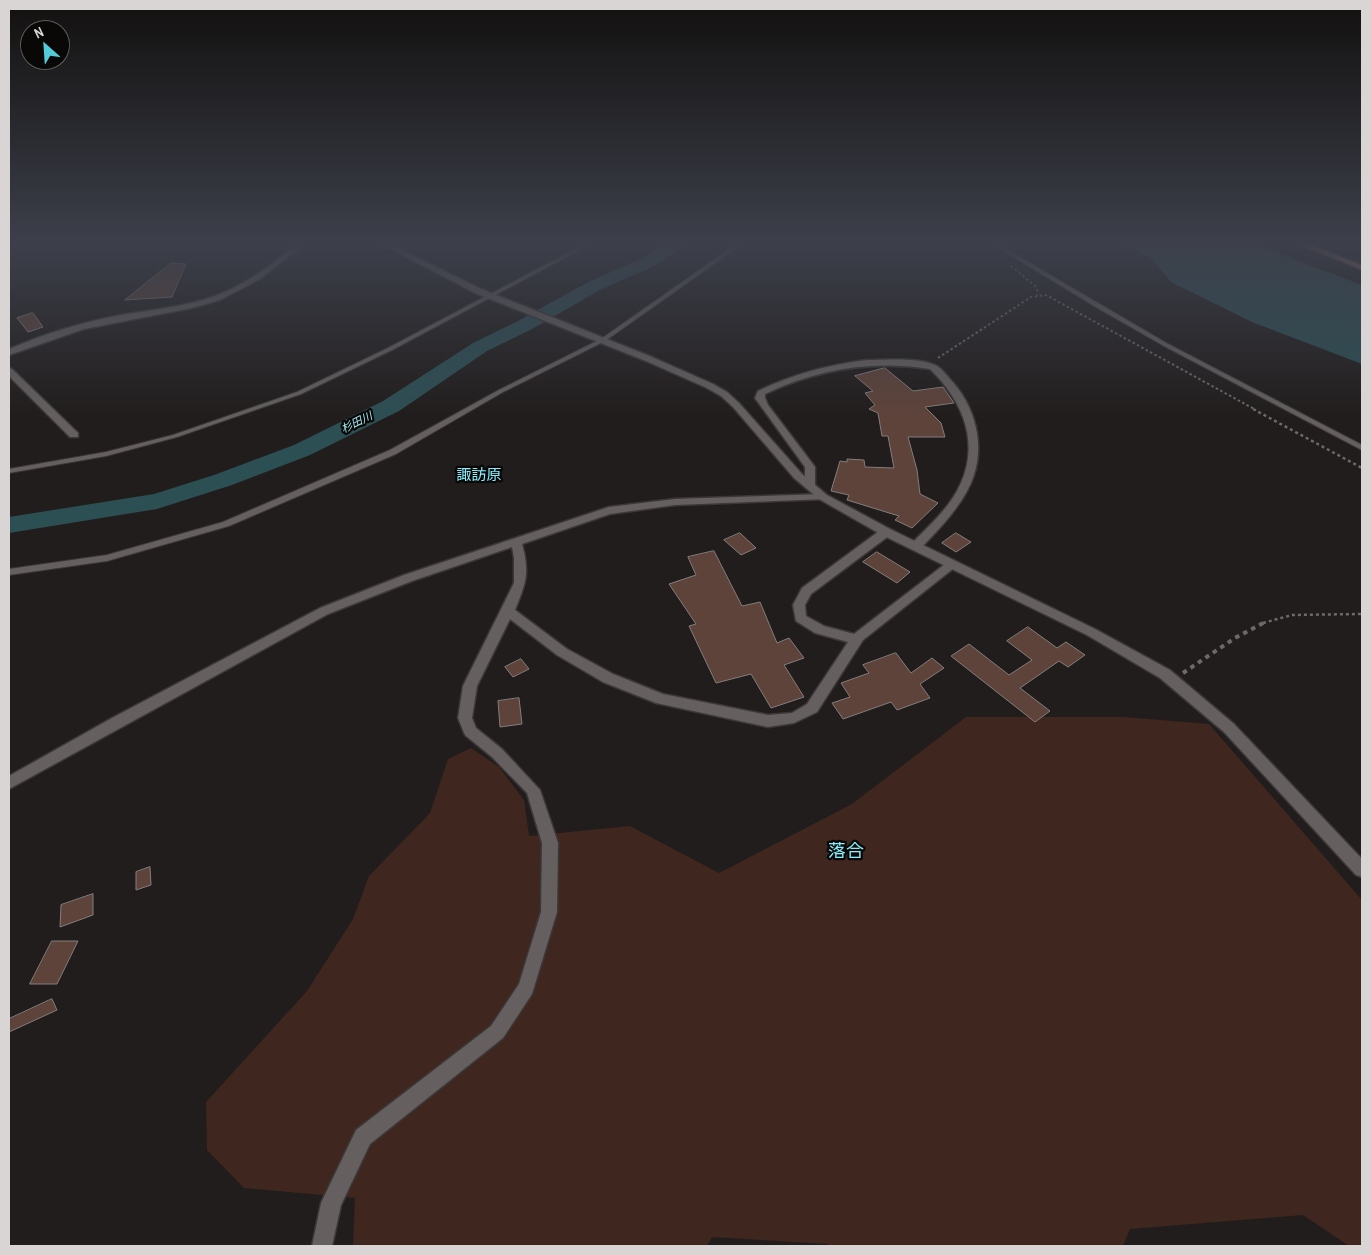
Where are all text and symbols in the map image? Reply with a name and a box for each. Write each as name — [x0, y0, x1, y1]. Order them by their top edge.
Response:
north arrow — [20, 20, 70, 70]
text: N — [31, 23, 47, 42]
water label: 杉田川 — [339, 410, 375, 436]
district label: 諏訪原 — [457, 467, 501, 485]
district label: 落合 — [828, 841, 864, 863]

